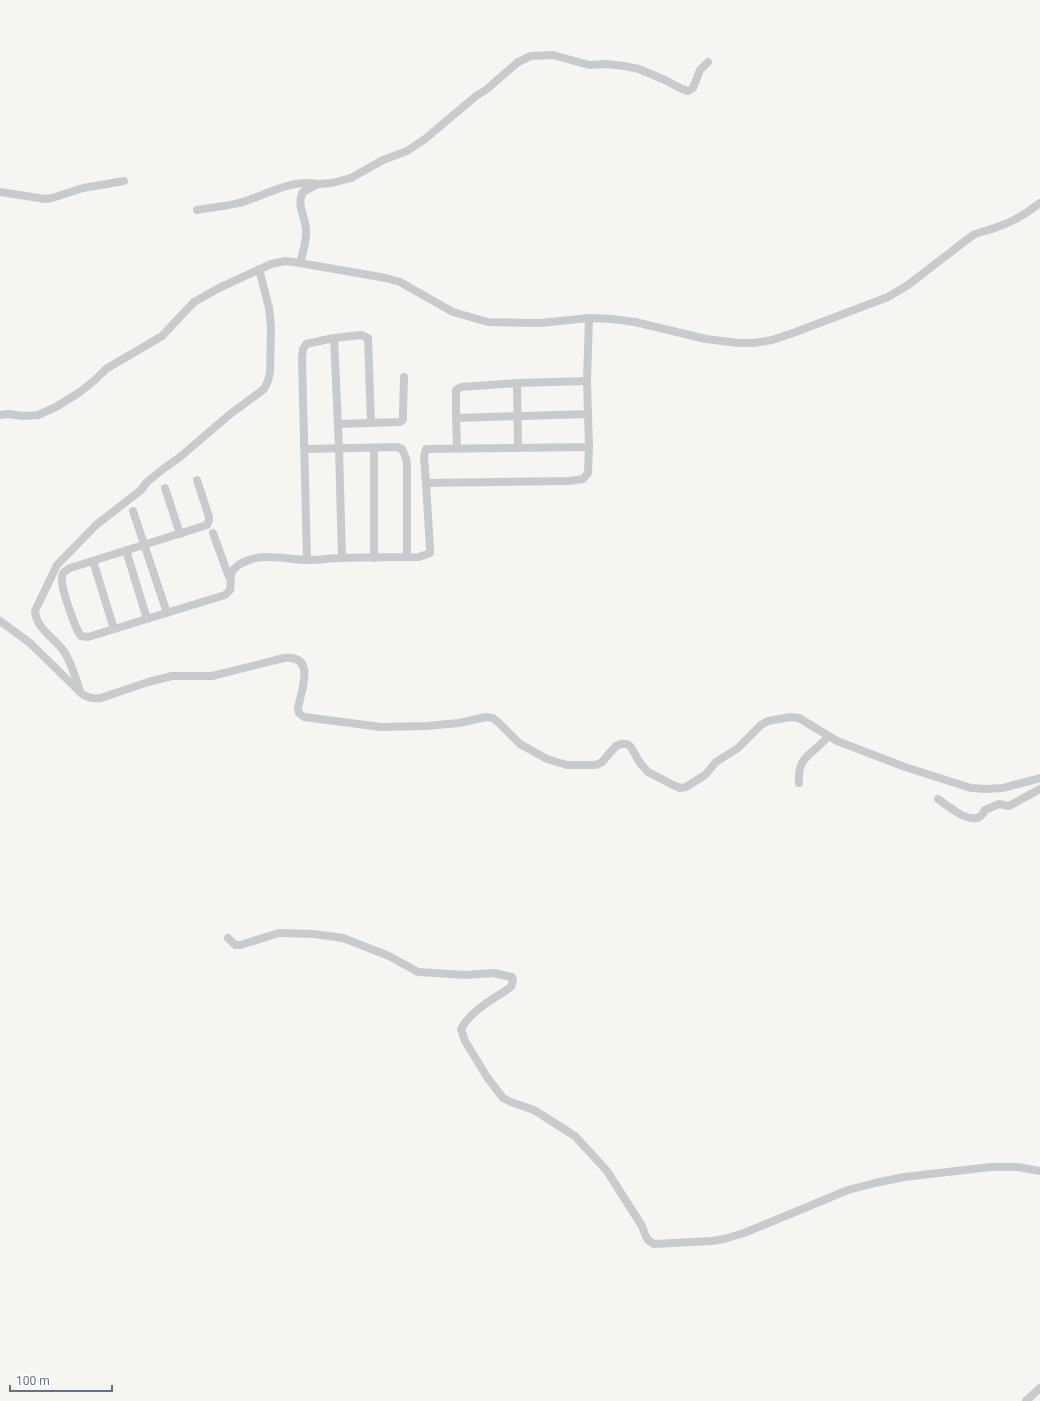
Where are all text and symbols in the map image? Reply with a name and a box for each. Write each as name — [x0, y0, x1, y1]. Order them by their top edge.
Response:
scale bar — [10, 1367, 112, 1393]
text: 100 m — [16, 1374, 50, 1388]

